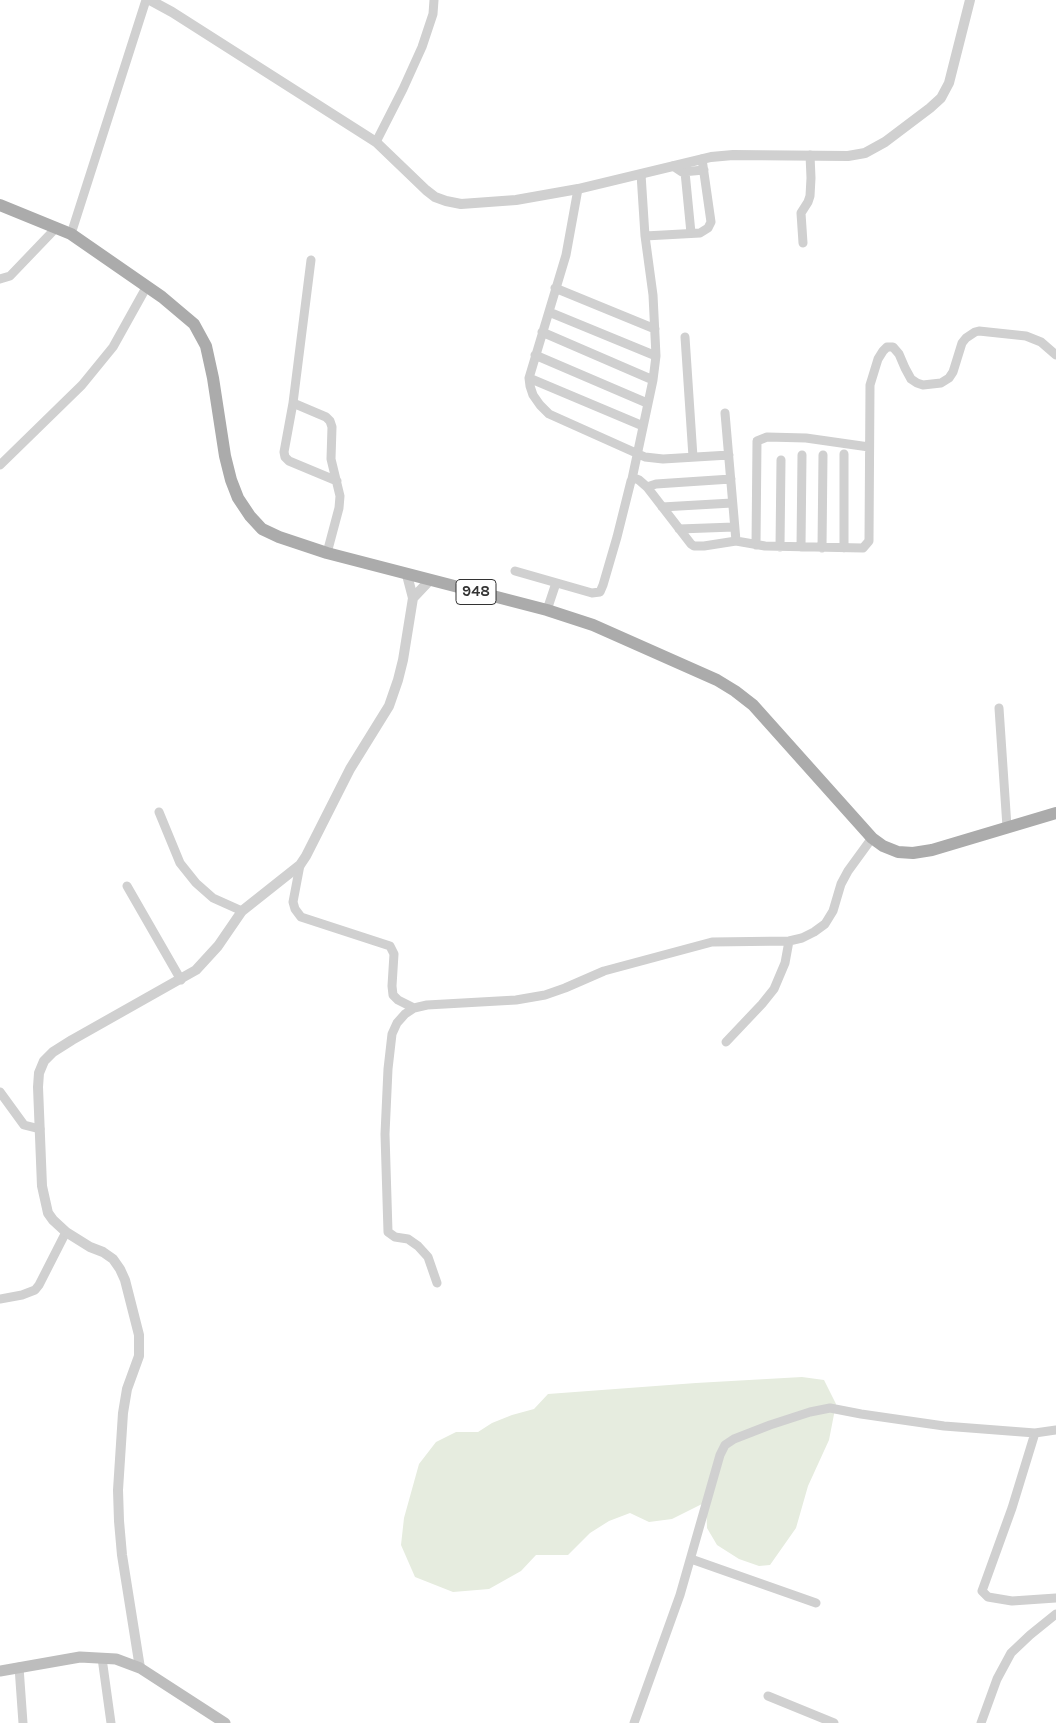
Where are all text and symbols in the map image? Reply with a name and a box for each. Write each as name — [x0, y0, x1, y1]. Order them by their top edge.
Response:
road number: 948 — [456, 580, 496, 604]

